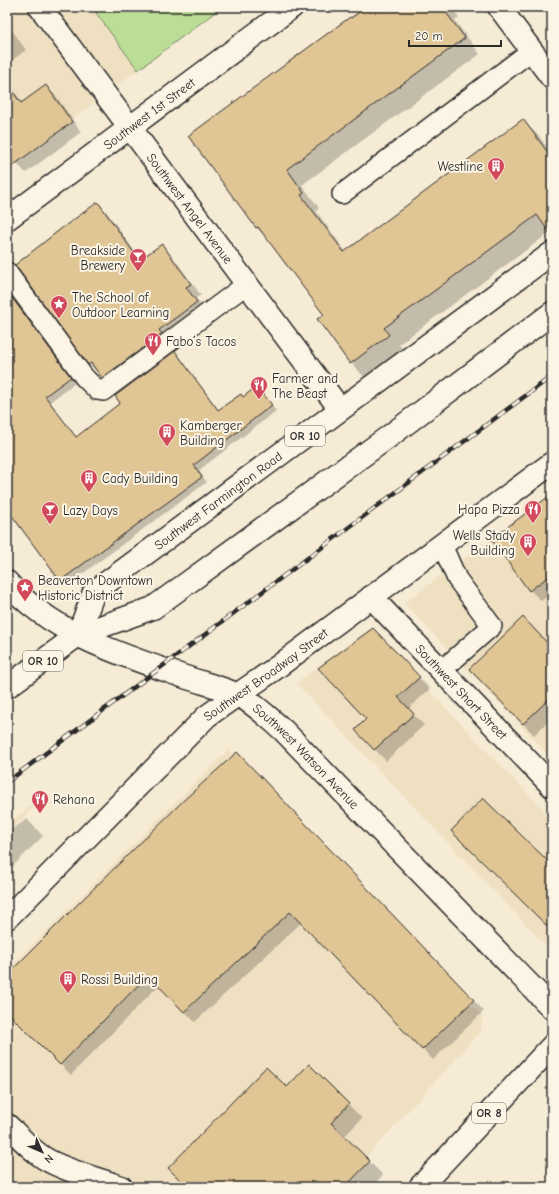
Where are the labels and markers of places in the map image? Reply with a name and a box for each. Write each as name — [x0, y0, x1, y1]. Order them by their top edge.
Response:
building icon: Westline — [486, 156, 506, 181]
place label: Westline — [437, 159, 483, 174]
place label: Breakside Brewery — [71, 243, 125, 273]
bar icon: Breakside Brewery — [128, 247, 148, 272]
place label: The School of Outdoor Learning — [72, 290, 169, 320]
place icon: The School of Outdoor Learning — [49, 294, 69, 319]
restaurant icon: Fabo’s Tacos — [143, 331, 163, 356]
place label: Fabo’s Tacos — [166, 334, 236, 349]
place label: Farmer and The Beast — [272, 371, 338, 401]
restaurant icon: Farmer and The Beast — [249, 375, 269, 400]
place label: Kamberger Building — [180, 418, 242, 448]
building icon: Kamberger Building — [157, 422, 177, 447]
building icon: Cady Building — [79, 468, 99, 493]
place label: Cady Building — [102, 471, 178, 486]
restaurant icon: Hapa Pizza — [523, 499, 543, 524]
bar icon: Lazy Days — [40, 500, 60, 525]
place label: Hapa Pizza — [458, 502, 520, 517]
place label: Lazy Days — [63, 503, 118, 518]
place label: Wells Stady Building — [453, 528, 515, 558]
building icon: Wells Stady Building — [518, 532, 538, 557]
place label: Beaverton Downtown Historic District — [38, 573, 153, 603]
place icon: Beaverton Downtown Historic District — [15, 577, 35, 602]
restaurant icon: Rehana — [30, 789, 50, 814]
place label: Rehana — [53, 792, 95, 807]
building icon: Rossi Building — [58, 969, 78, 994]
place label: Rossi Building — [81, 972, 158, 987]

